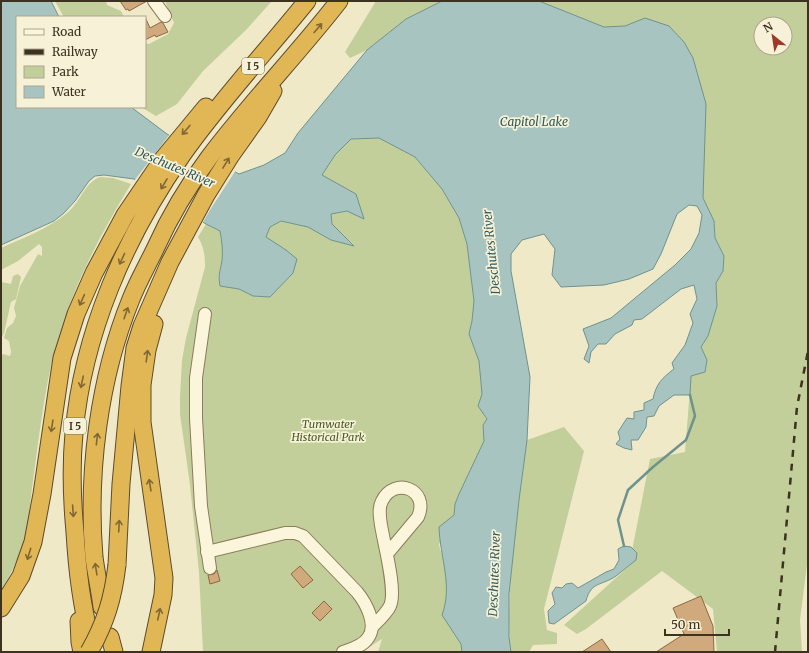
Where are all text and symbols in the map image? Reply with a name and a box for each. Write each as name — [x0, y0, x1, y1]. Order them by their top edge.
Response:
legend — [16, 16, 146, 108]
north arrow — [753, 16, 793, 56]
text: N — [761, 19, 776, 36]
one-way arrow — [313, 22, 322, 33]
text: Road — [52, 24, 81, 39]
text: Railway — [52, 44, 98, 59]
road number: I 5 — [242, 58, 264, 74]
text: Park — [52, 64, 79, 79]
text: Water — [51, 84, 87, 99]
water label: Capitol Lake — [500, 114, 568, 129]
one-way arrow — [181, 125, 190, 136]
water label: Deschutes River — [132, 143, 218, 191]
one-way arrow — [223, 157, 231, 169]
one-way arrow — [159, 178, 167, 190]
water label: Deschutes River — [479, 208, 503, 296]
one-way arrow — [118, 252, 126, 264]
one-way arrow — [78, 294, 85, 306]
one-way arrow — [123, 306, 130, 319]
one-way arrow — [143, 350, 150, 363]
one-way arrow — [78, 375, 86, 388]
park label: Tumwater Historical Park — [290, 417, 365, 444]
road number: I 5 — [64, 418, 86, 434]
one-way arrow — [48, 419, 56, 432]
one-way arrow — [93, 433, 101, 446]
one-way arrow — [146, 479, 154, 492]
one-way arrow — [70, 504, 77, 517]
one-way arrow — [116, 520, 123, 533]
water label: Deschutes River — [485, 530, 503, 618]
one-way arrow — [25, 547, 32, 560]
one-way arrow — [92, 563, 100, 576]
one-way arrow — [156, 608, 164, 621]
scale bar — [665, 611, 729, 637]
text: 50 m — [671, 617, 700, 632]

